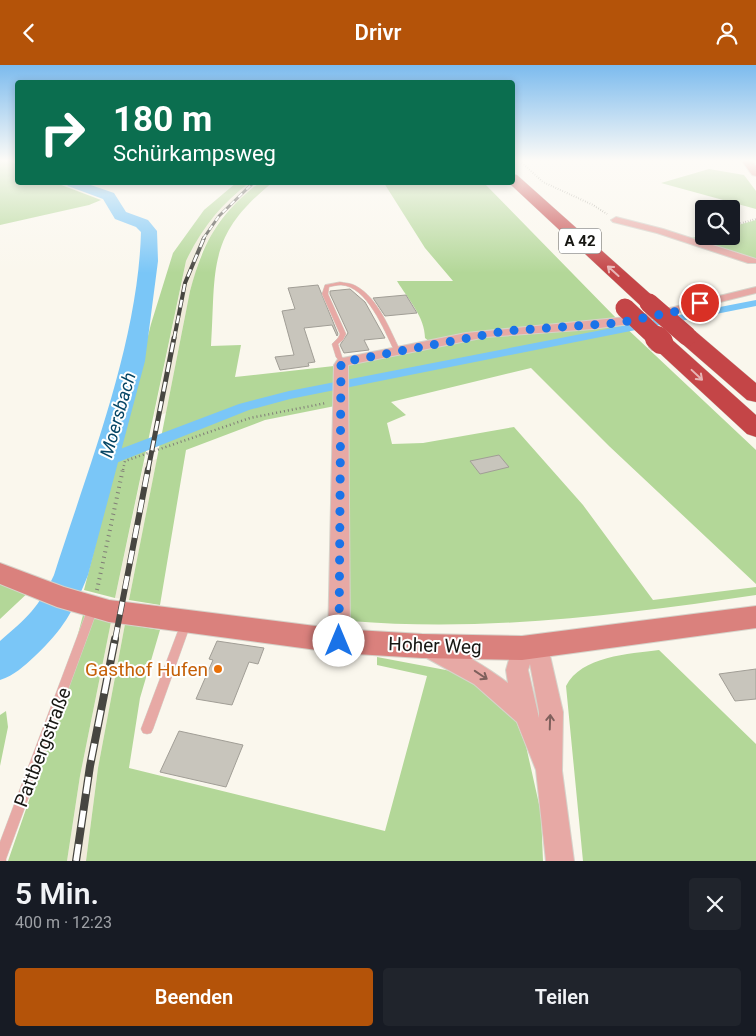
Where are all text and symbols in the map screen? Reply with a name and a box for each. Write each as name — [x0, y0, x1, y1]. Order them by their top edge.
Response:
icon: back — [15, 19, 43, 47]
icon: person — [713, 19, 741, 47]
text: Drivr — [355, 20, 401, 45]
text: 180 m — [113, 99, 212, 140]
icon: right — [30, 100, 95, 165]
text: Schürkampsweg — [113, 141, 276, 166]
map controls — [695, 200, 740, 245]
button: search — [695, 200, 740, 245]
road number: A 42 — [559, 229, 601, 253]
one-way arrow — [606, 265, 619, 276]
pin — [679, 282, 721, 324]
icon: arrive — [686, 289, 714, 317]
one-way arrow — [690, 369, 703, 381]
water label: Moersbach — [95, 370, 140, 460]
position arrow — [312, 614, 364, 666]
street label: Hoher Weg — [388, 632, 482, 659]
place label: Gasthof Hufen — [85, 658, 208, 681]
marker: Gasthof Hufen — [212, 663, 224, 675]
one-way arrow — [474, 670, 488, 680]
street label: Pattbergstraße — [9, 684, 76, 810]
one-way arrow — [546, 714, 555, 730]
text: 5 Min. — [15, 876, 99, 911]
button: close — [689, 878, 741, 930]
text: 400 m · 12:23 — [15, 913, 112, 932]
button: Beenden — [15, 968, 373, 1026]
button: Teilen — [383, 968, 741, 1026]

